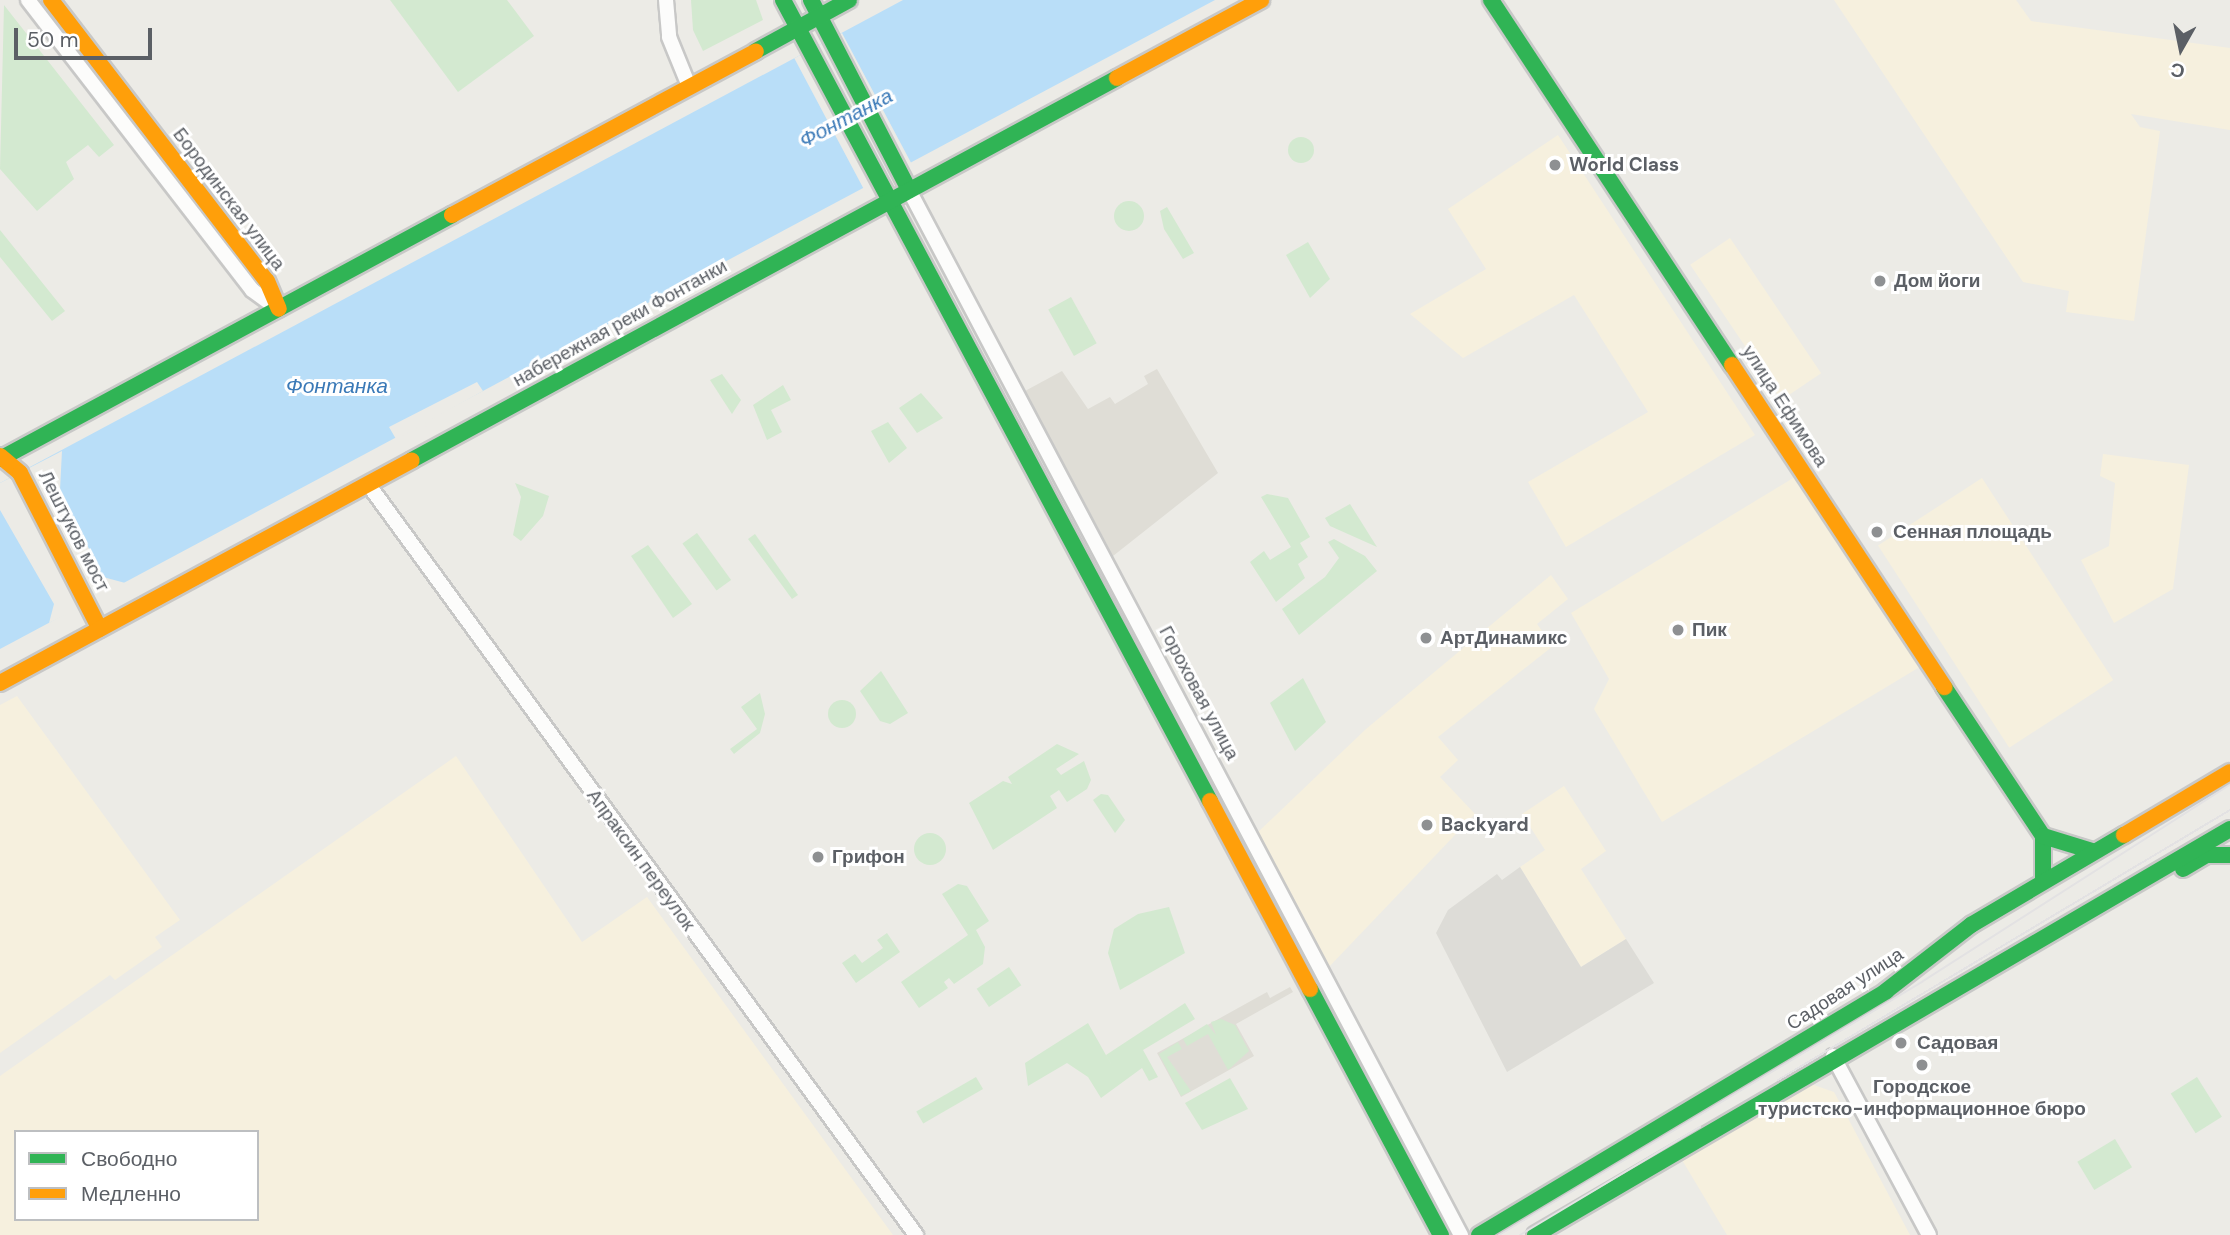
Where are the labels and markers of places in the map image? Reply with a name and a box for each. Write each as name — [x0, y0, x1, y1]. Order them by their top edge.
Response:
place label: World Class — [1569, 154, 1679, 176]
marker: World Class — [1547, 157, 1563, 173]
place label: Дом йоги — [1894, 270, 1981, 292]
marker: Дом йоги — [1872, 273, 1888, 289]
place label: Сенная площадь — [1893, 521, 2052, 543]
marker: Сенная площадь — [1867, 522, 1887, 542]
place label: Пик — [1692, 619, 1727, 641]
marker: Пик — [1670, 622, 1686, 638]
place label: АртДинамикс — [1440, 627, 1567, 649]
marker: АртДинамикс — [1418, 630, 1434, 646]
place label: Backyard — [1441, 814, 1529, 836]
marker: Backyard — [1419, 817, 1435, 833]
place label: Грифон — [832, 846, 905, 868]
marker: Грифон — [810, 849, 826, 865]
place label: Садовая — [1917, 1032, 1998, 1054]
marker: Садовая — [1891, 1033, 1911, 1053]
marker: Городское туристско-информационное бюро — [1914, 1057, 1930, 1073]
place label: Городское туристско-информационное бюро — [1758, 1076, 2086, 1120]

